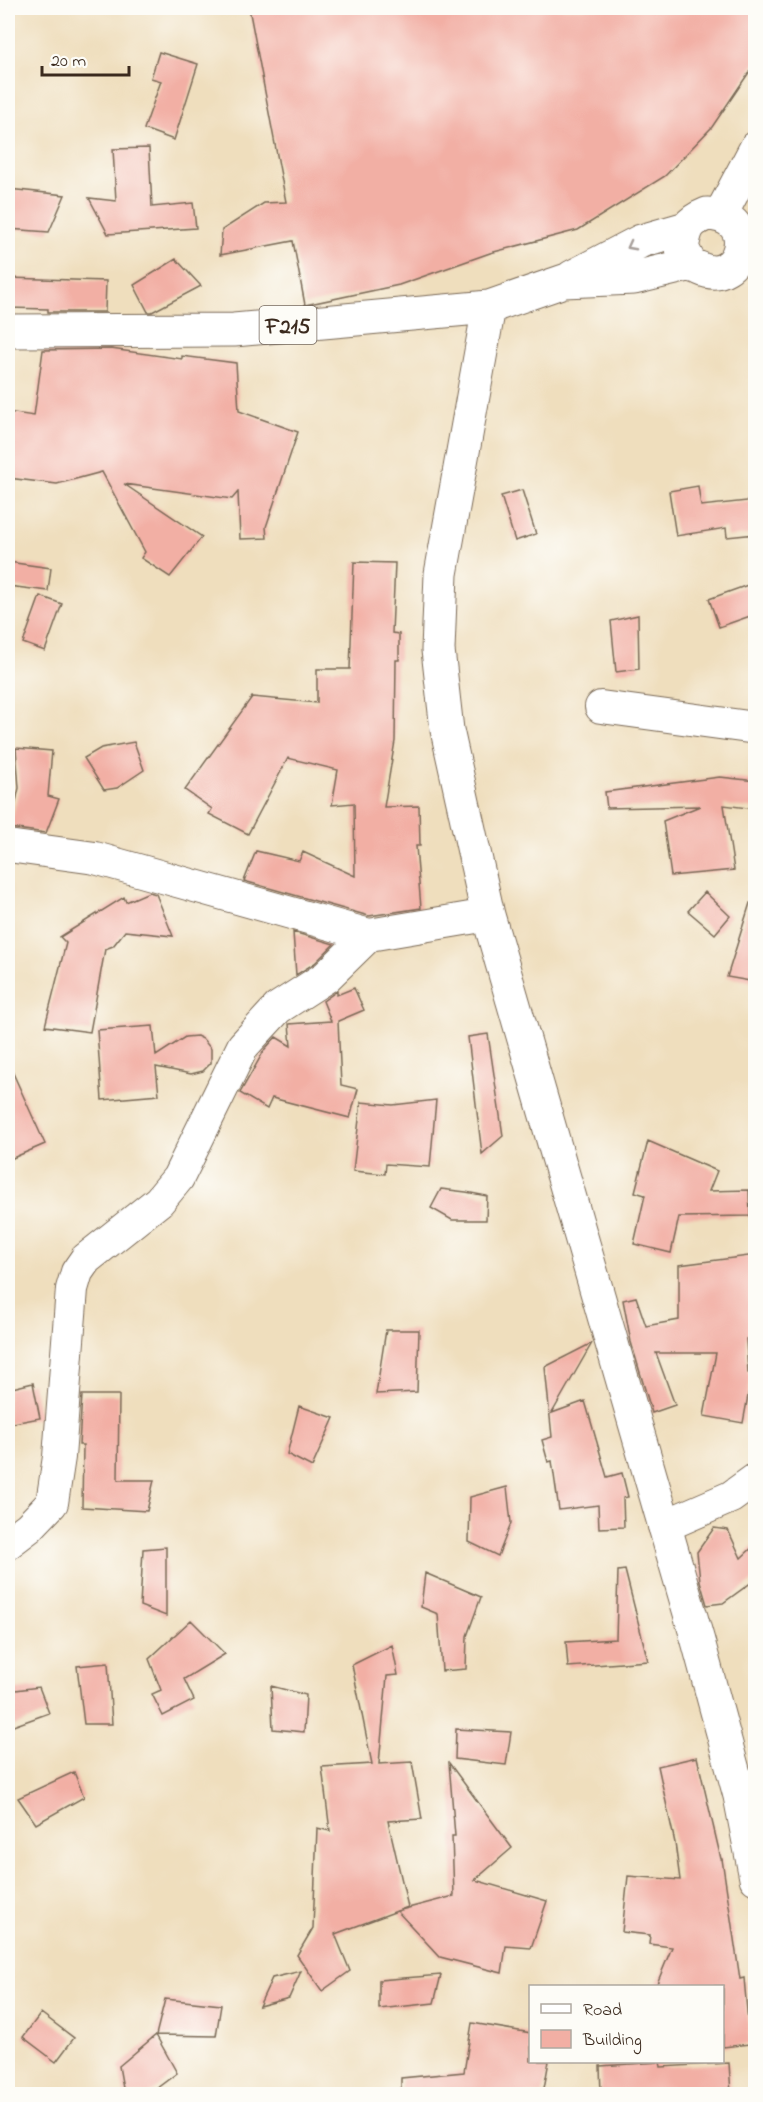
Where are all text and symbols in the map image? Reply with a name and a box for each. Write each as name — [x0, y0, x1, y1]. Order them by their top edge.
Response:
scale bar — [42, 39, 129, 77]
text: 20 m — [51, 49, 86, 75]
one-way arrow — [626, 239, 637, 250]
road number: F215 — [260, 306, 316, 344]
legend — [529, 1985, 724, 2063]
text: Road — [583, 1998, 622, 2024]
text: Building — [582, 2028, 642, 2055]

